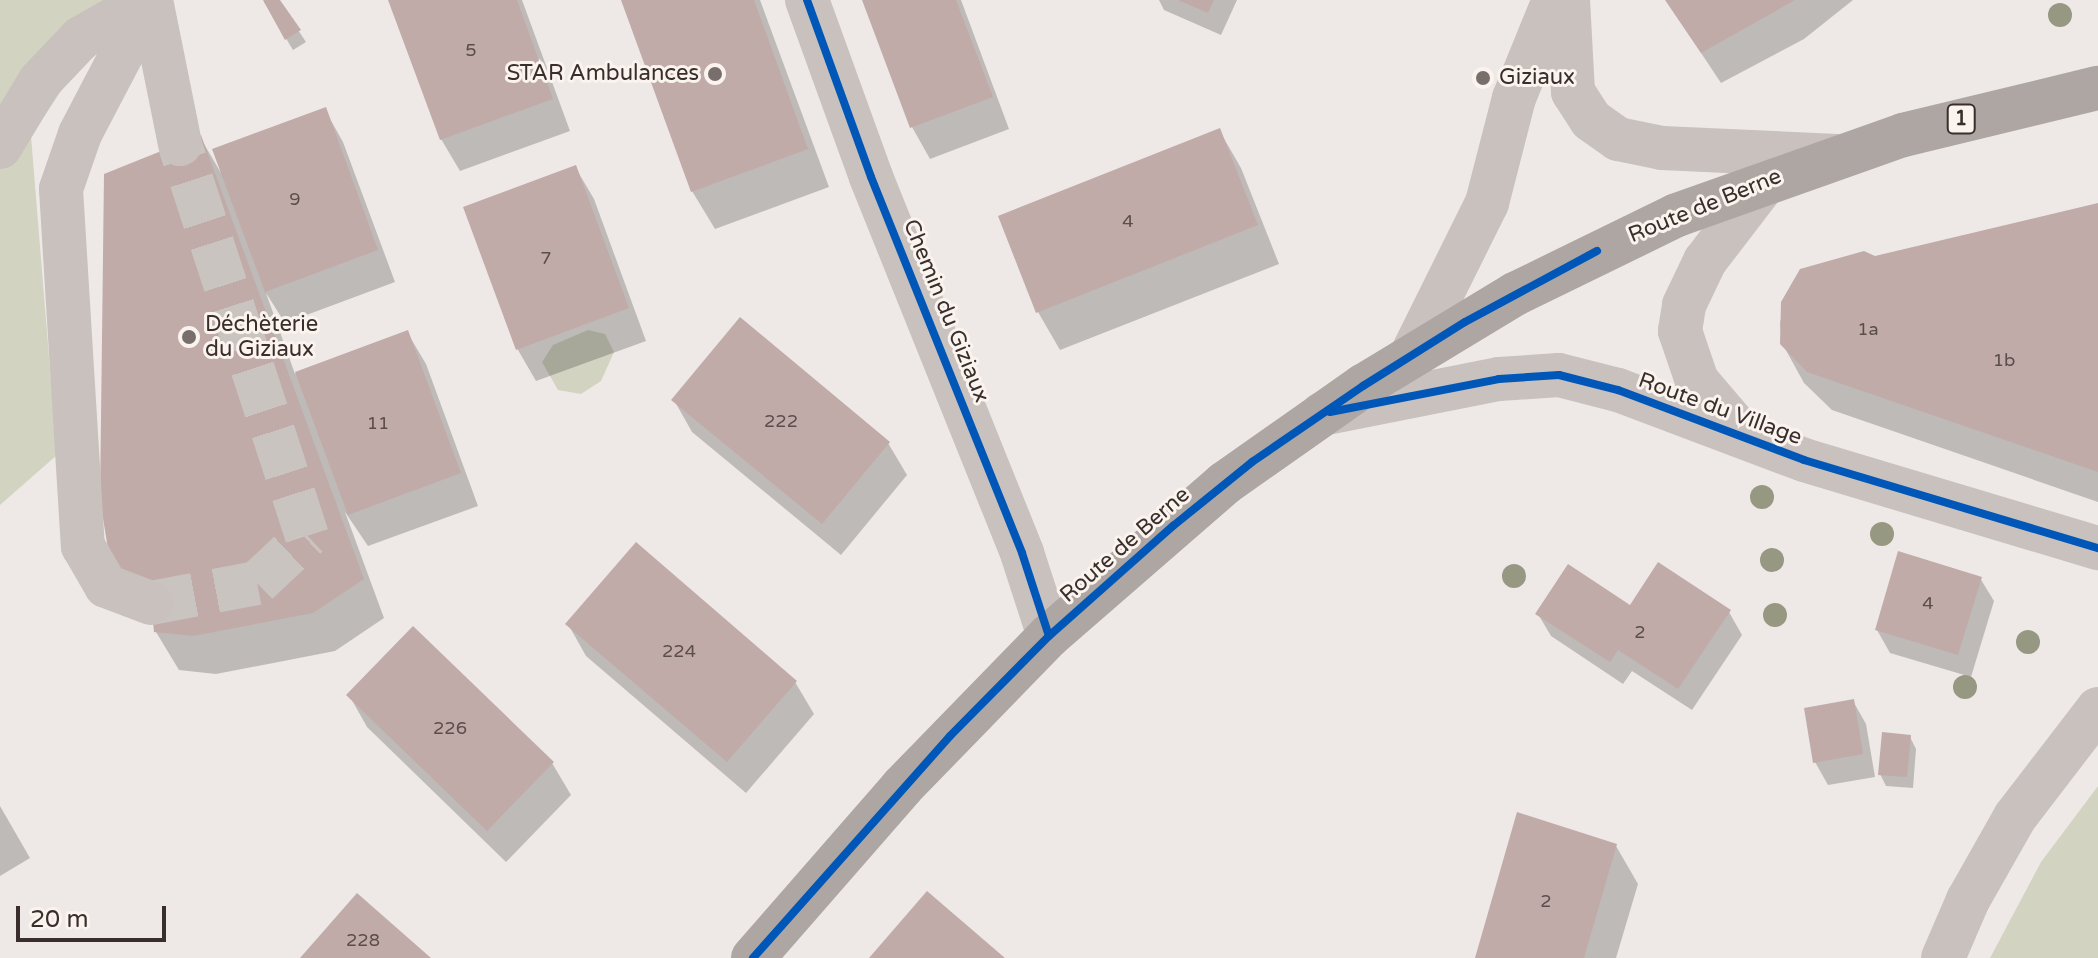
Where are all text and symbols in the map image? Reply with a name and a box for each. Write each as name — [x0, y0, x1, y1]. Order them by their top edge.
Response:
house number: 5 — [465, 39, 477, 61]
place label: STAR Ambulances — [507, 61, 699, 87]
marker: STAR Ambulances — [706, 65, 724, 83]
place label: Giziaux — [1499, 65, 1575, 91]
marker: Giziaux — [1474, 69, 1492, 87]
road number: 1 — [1945, 103, 1977, 135]
street label: Route de Berne — [1625, 163, 1785, 249]
house number: 9 — [289, 188, 301, 210]
house number: 4 — [1122, 210, 1134, 232]
street label: Chemin du Giziaux — [897, 216, 995, 406]
house number: 7 — [540, 247, 552, 269]
place label: Déchèterie du Giziaux — [205, 311, 318, 362]
house number: 1a — [1857, 318, 1879, 340]
marker: Déchèterie du Giziaux — [180, 328, 198, 346]
house number: 1b — [1993, 349, 2015, 371]
street label: Route du Village — [1635, 367, 1805, 451]
house number: 222 — [764, 410, 798, 432]
house number: 11 — [367, 412, 389, 434]
street label: Route de Berne — [1055, 482, 1195, 608]
house number: 4 — [1922, 592, 1934, 614]
house number: 2 — [1634, 621, 1646, 643]
house number: 224 — [662, 640, 696, 662]
house number: 226 — [433, 717, 467, 739]
scale bar — [20, 890, 170, 940]
house number: 2 — [1540, 890, 1552, 912]
text: 20 m — [30, 905, 88, 934]
house number: 228 — [346, 929, 380, 951]

